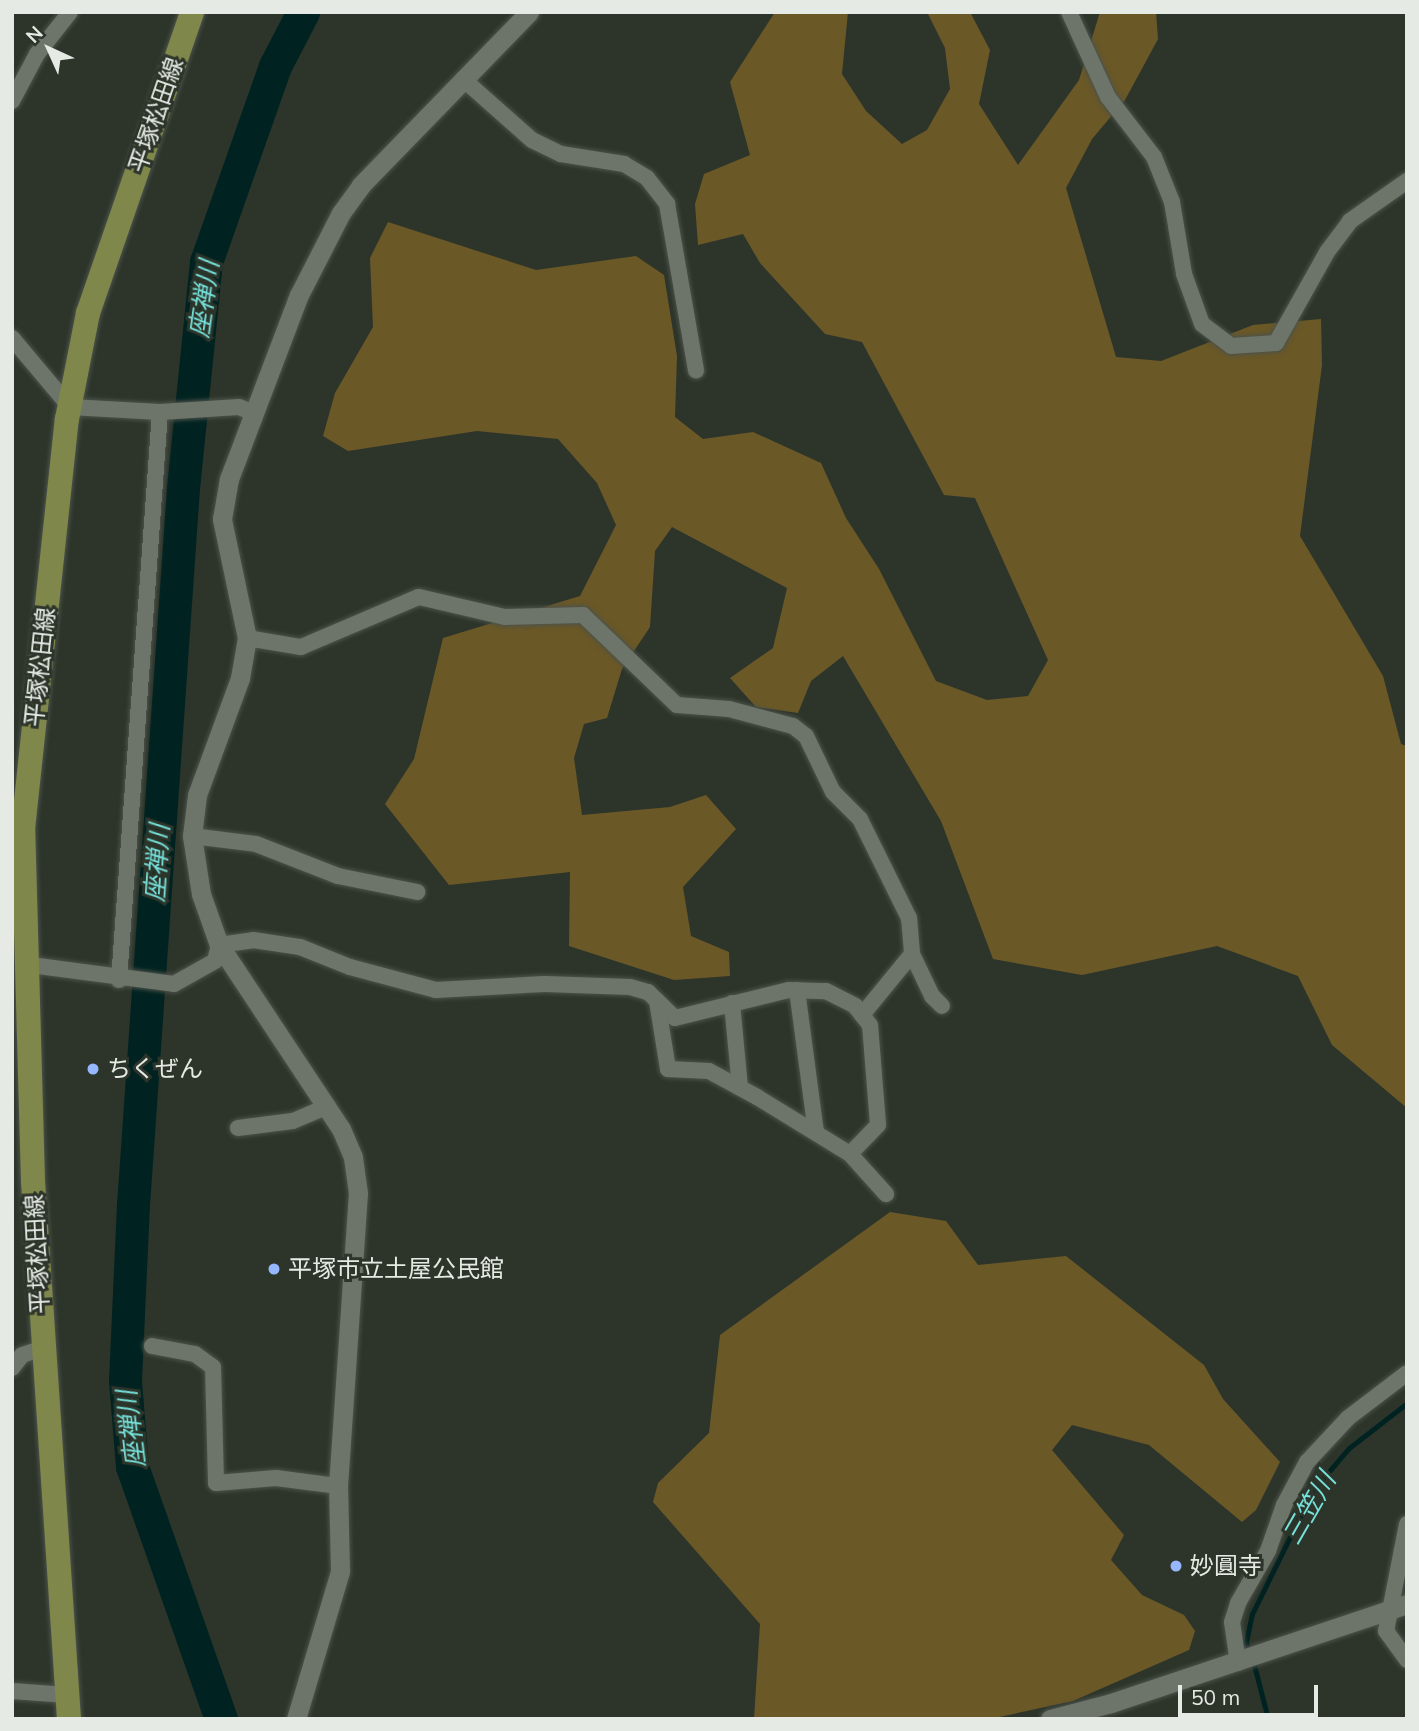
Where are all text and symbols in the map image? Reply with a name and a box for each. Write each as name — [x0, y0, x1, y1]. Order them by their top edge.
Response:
north arrow — [14, 14, 84, 84]
text: N — [21, 21, 48, 48]
street label: 平塚松田線 — [123, 54, 189, 176]
water label: 座禅川 — [183, 258, 225, 340]
street label: 平塚松田線 — [19, 606, 61, 728]
water label: 座禅川 — [139, 823, 175, 903]
place label: ちくぜん — [107, 1055, 203, 1083]
marker: ちくぜん — [85, 1061, 101, 1077]
street label: 平塚松田線 — [19, 1193, 55, 1315]
place label: 平塚市立土屋公民館 — [288, 1255, 504, 1283]
marker: 平塚市立土屋公民館 — [266, 1261, 282, 1277]
water label: 座禅川 — [111, 1388, 151, 1470]
water label: 三笠川 — [1276, 1466, 1342, 1550]
place label: 妙圓寺 — [1190, 1552, 1262, 1580]
marker: 妙圓寺 — [1168, 1558, 1184, 1574]
scale bar — [1181, 1672, 1321, 1716]
text: 50 m — [1191, 1684, 1240, 1710]

